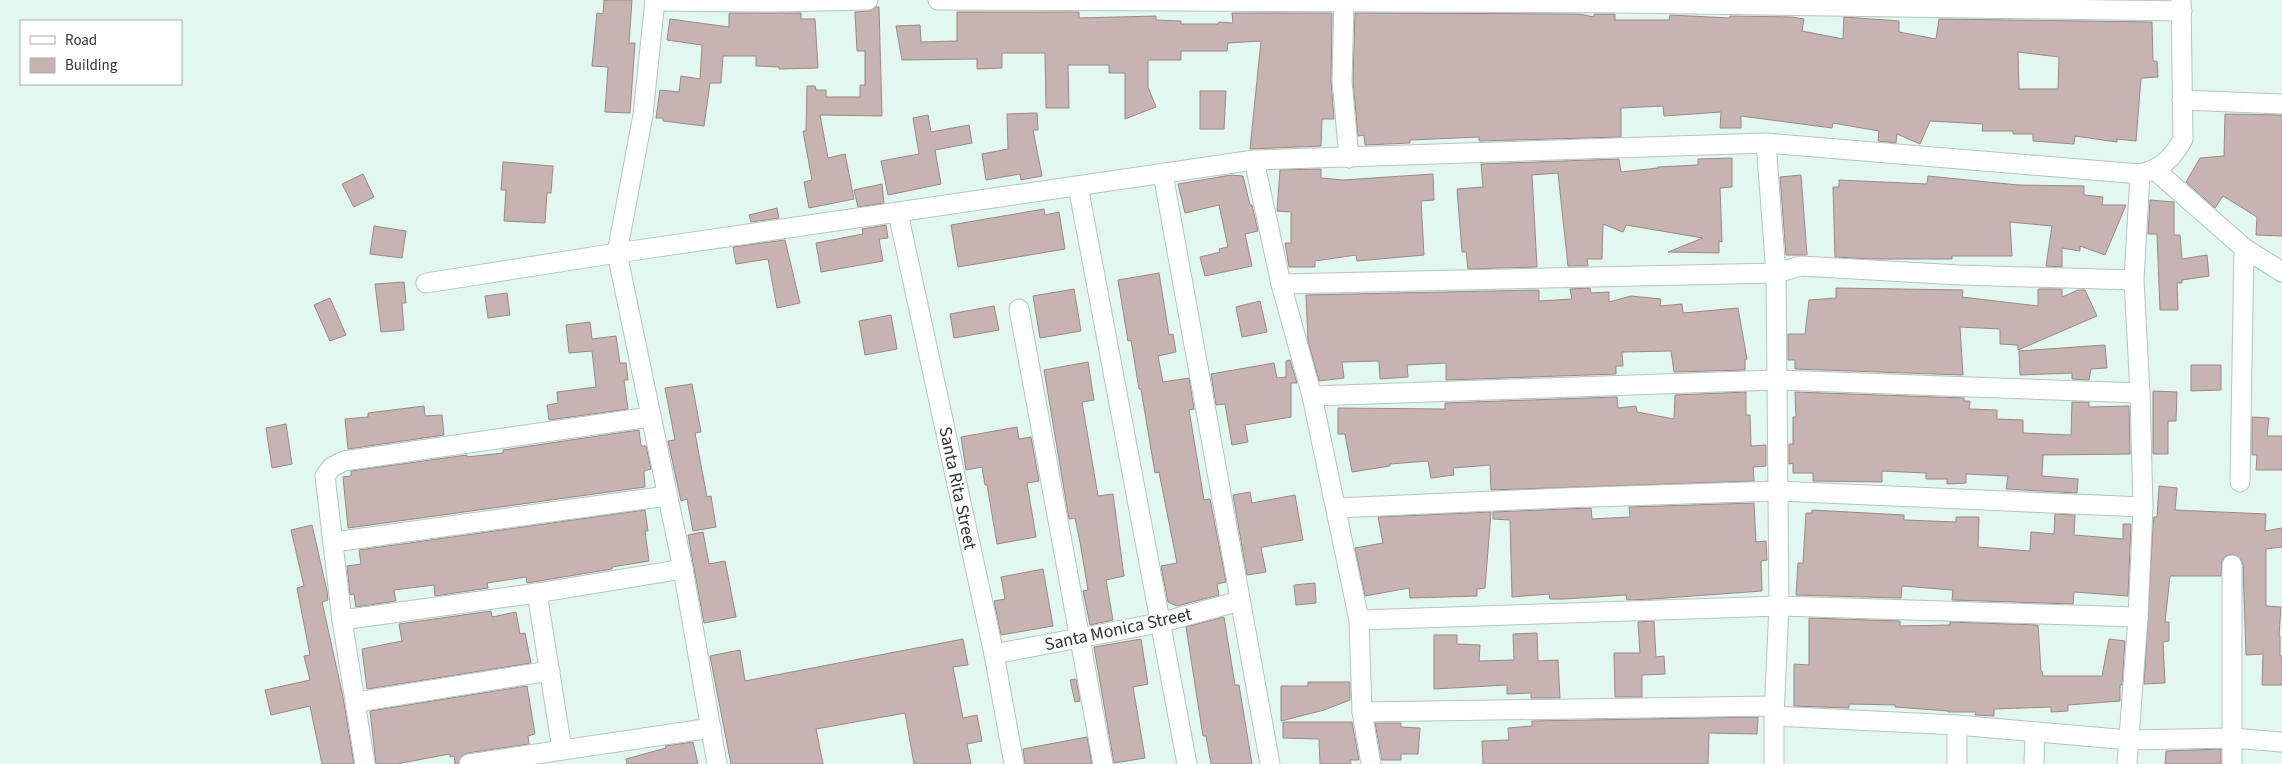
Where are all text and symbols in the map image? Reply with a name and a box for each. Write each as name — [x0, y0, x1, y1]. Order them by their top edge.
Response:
legend — [20, 20, 182, 85]
text: Road — [65, 30, 97, 51]
text: Building — [65, 55, 118, 76]
street label: Santa Rita Street — [932, 424, 983, 552]
street label: Santa Monica Street — [1042, 602, 1194, 657]

